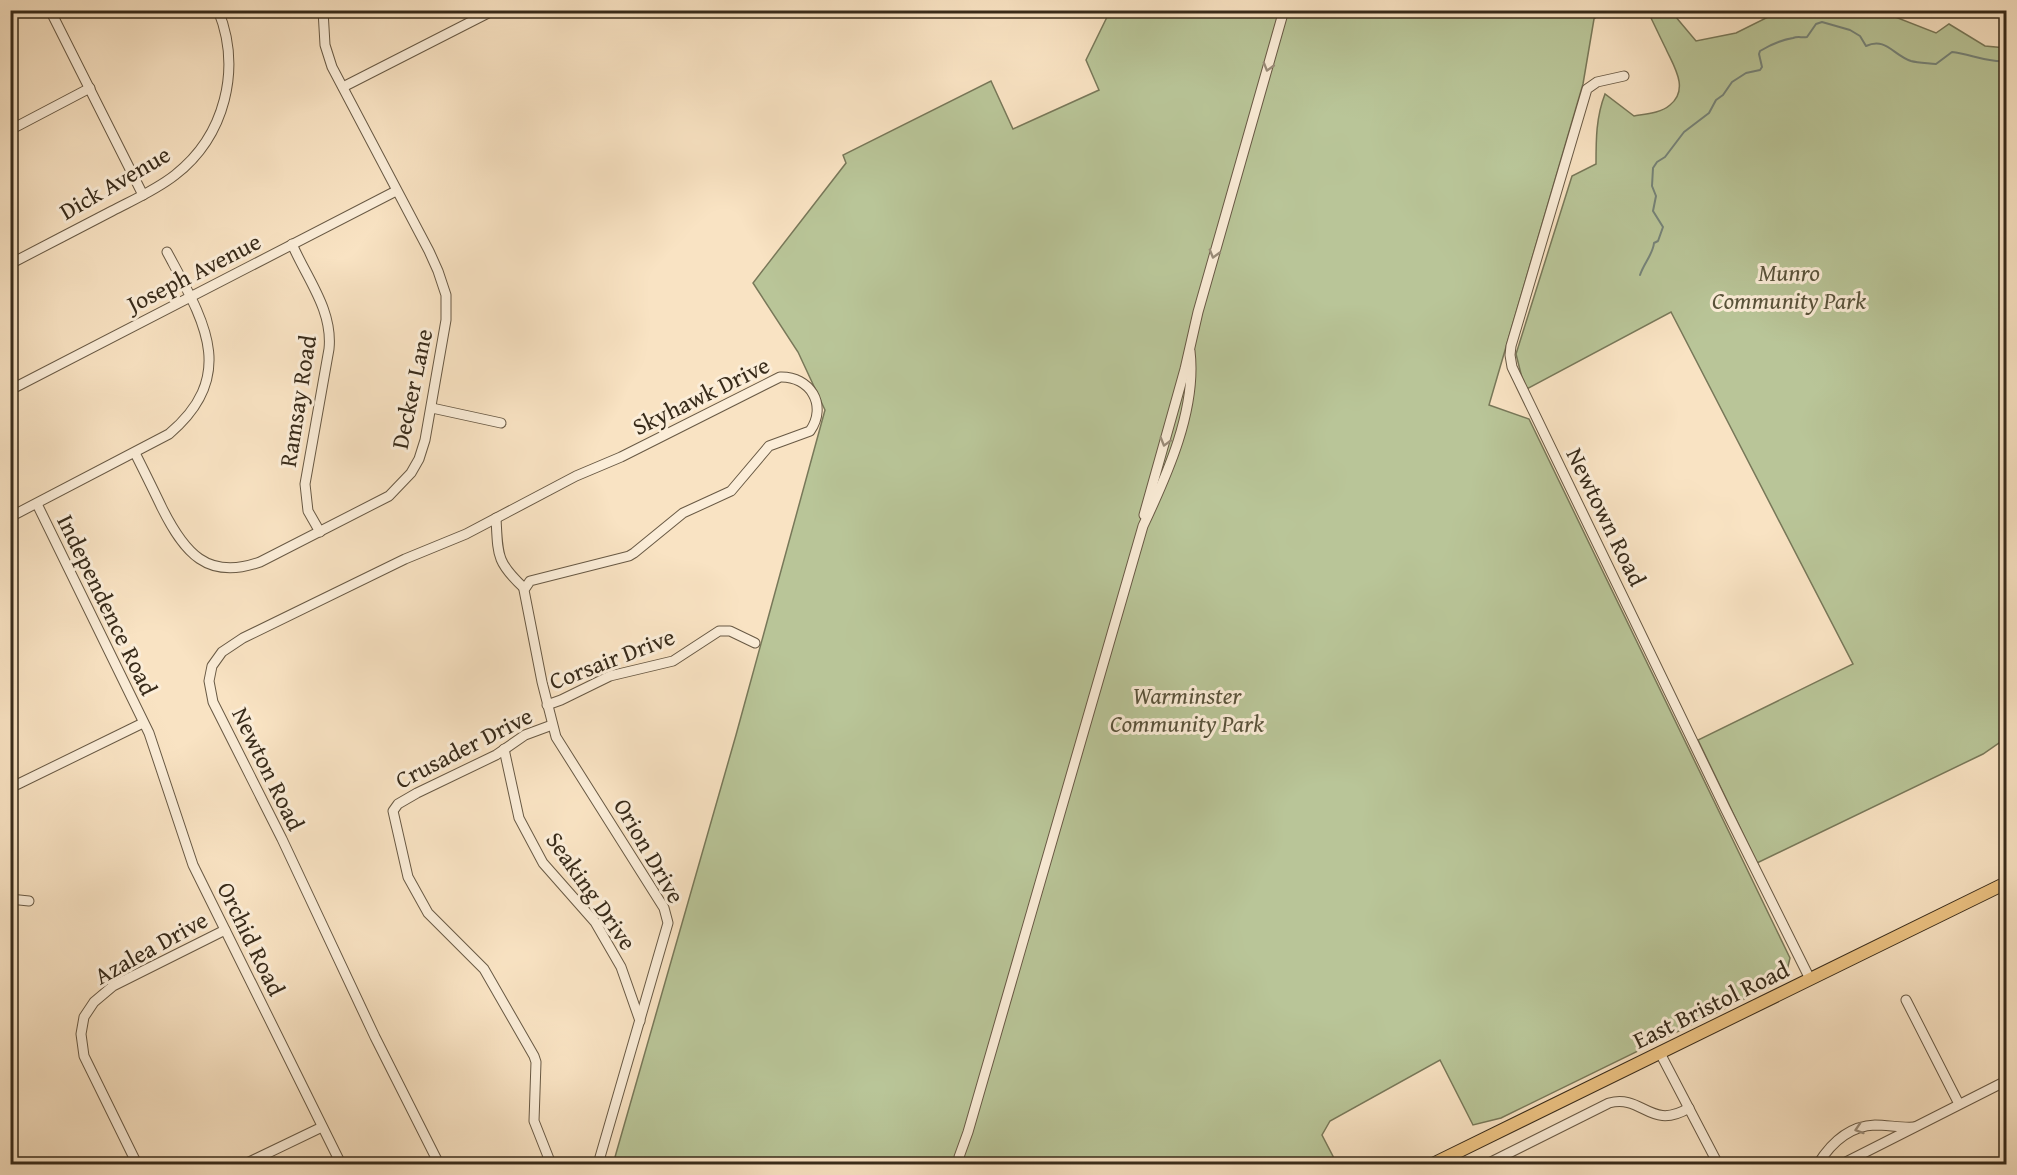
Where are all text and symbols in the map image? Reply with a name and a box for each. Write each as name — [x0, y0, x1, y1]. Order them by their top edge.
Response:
one-way arrow — [1263, 61, 1275, 72]
street label: Dick Avenue — [53, 137, 177, 228]
street label: Joseph Avenue — [118, 224, 267, 323]
one-way arrow — [1209, 248, 1221, 259]
park label: Munro Community Park — [1712, 255, 1866, 318]
street label: Decker Lane — [382, 326, 441, 452]
street label: Ramsay Road — [270, 332, 325, 469]
street label: Skyhawk Drive — [626, 347, 775, 444]
one-way arrow — [1159, 437, 1172, 447]
street label: Newtown Road — [1558, 442, 1655, 592]
street label: Independence Road — [48, 508, 167, 701]
street label: Corsair Drive — [544, 619, 680, 698]
park label: Warminster Community Park — [1110, 678, 1264, 741]
street label: Crusader Drive — [389, 698, 538, 797]
street label: Newton Road — [223, 701, 314, 837]
street label: Orion Drive — [605, 792, 694, 910]
street label: Seaking Drive — [538, 824, 645, 957]
street label: Orchid Road — [209, 876, 294, 1002]
street label: Azalea Drive — [88, 902, 214, 993]
street label: East Bristol Road — [1627, 952, 1795, 1057]
one-way arrow — [1854, 1122, 1865, 1134]

